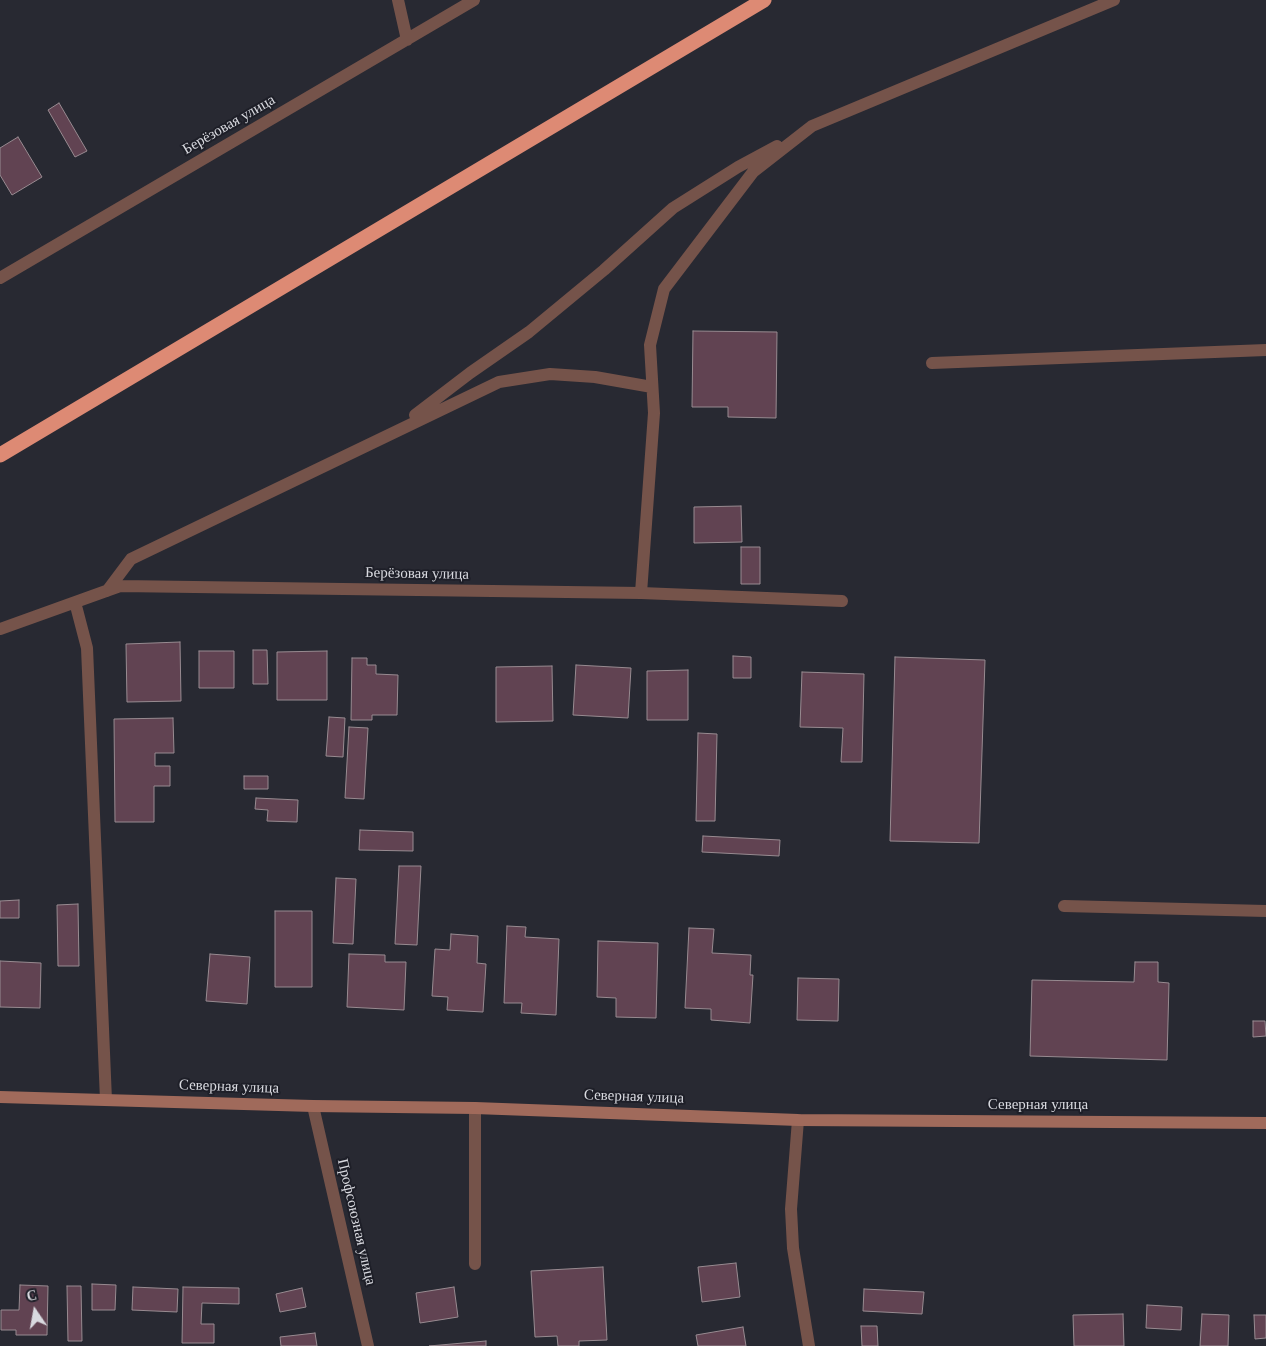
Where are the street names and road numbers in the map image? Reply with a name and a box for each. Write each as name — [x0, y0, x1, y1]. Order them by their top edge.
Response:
street label: Берёзовая улица — [179, 91, 279, 159]
street label: Берёзовая улица — [365, 564, 469, 584]
street label: Северная улица — [179, 1076, 279, 1098]
street label: Северная улица — [584, 1086, 684, 1108]
street label: Северная улица — [988, 1096, 1088, 1114]
street label: Профсоюзная улица — [333, 1157, 379, 1287]

